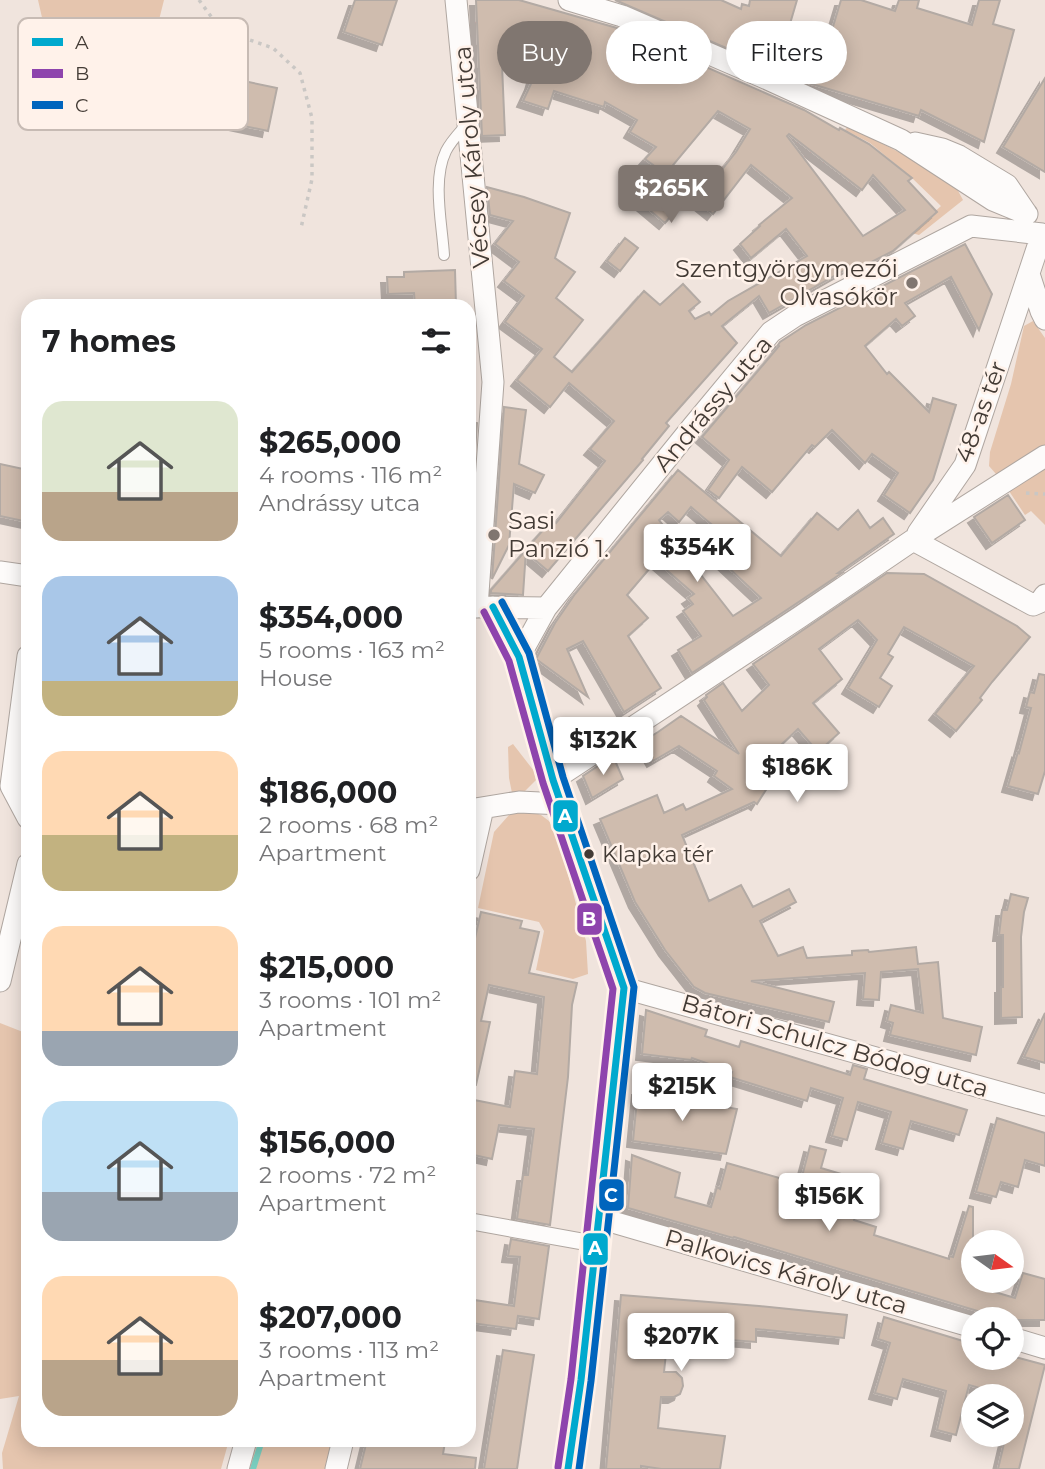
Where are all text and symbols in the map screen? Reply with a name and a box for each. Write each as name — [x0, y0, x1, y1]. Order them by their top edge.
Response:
legend — [18, 18, 248, 130]
chip: Buy — [497, 21, 592, 84]
chip: Rent — [606, 21, 712, 84]
chip: Filters — [726, 21, 847, 84]
text: A — [75, 31, 89, 54]
street label: Vécsey Károly utca — [447, 45, 496, 269]
text: B — [75, 62, 89, 85]
text: C — [75, 94, 88, 117]
pin: $265K — [622, 166, 720, 225]
text: $265K — [634, 174, 708, 202]
place label: Szentgyörgymezői Olvasókör — [675, 254, 898, 311]
marker: Szentgyörgymezői Olvasókör — [904, 275, 920, 291]
icon: filters — [417, 322, 455, 360]
text: 7 homes — [42, 323, 176, 360]
street label: Andrássy utca — [647, 330, 778, 477]
street label: 48-as tér — [949, 357, 1012, 467]
text: $265,000 — [259, 424, 401, 461]
icon: home — [98, 429, 182, 513]
text: 4 rooms · 116 m² — [259, 461, 442, 489]
text: Andrássy utca — [259, 489, 420, 517]
place label: Sasi Panzió 1. — [508, 506, 609, 563]
pin: $354K — [648, 524, 746, 584]
marker: Sasi Panzió 1. — [486, 527, 502, 543]
text: $354K — [660, 533, 734, 561]
text: $354,000 — [259, 599, 403, 636]
icon: home — [98, 604, 182, 688]
text: 5 rooms · 163 m² — [259, 636, 445, 664]
text: House — [259, 664, 333, 692]
pin: $132K — [554, 718, 652, 777]
text: $132K — [569, 726, 637, 754]
pin: $186K — [748, 744, 846, 804]
text: $186K — [762, 753, 832, 781]
text: $186,000 — [259, 774, 397, 811]
icon: home — [98, 779, 182, 863]
line badge: A — [552, 799, 579, 833]
text: A — [557, 805, 573, 828]
text: 2 rooms · 68 m² — [259, 811, 438, 839]
text: Apartment — [259, 839, 387, 867]
place label: Klapka tér — [602, 841, 714, 868]
marker: Klapka tér — [582, 847, 596, 861]
line badge: B — [576, 902, 603, 936]
text: B — [582, 908, 596, 931]
text: $215,000 — [259, 949, 394, 986]
icon: home — [98, 954, 182, 1038]
text: 3 rooms · 101 m² — [259, 986, 441, 1014]
street label: Bátori Schulcz Bódog utca — [678, 988, 992, 1103]
text: Apartment — [259, 1014, 387, 1042]
pin: $215K — [633, 1064, 731, 1123]
text: $215K — [648, 1072, 716, 1100]
text: $156,000 — [259, 1124, 395, 1161]
icon: home — [98, 1129, 182, 1213]
text: 2 rooms · 72 m² — [259, 1161, 436, 1189]
pin: $156K — [780, 1174, 878, 1233]
line badge: C — [598, 1178, 625, 1212]
text: $156K — [795, 1182, 863, 1210]
text: C — [604, 1184, 618, 1207]
text: Apartment — [259, 1189, 387, 1217]
street label: Palkovics Károly utca — [662, 1223, 911, 1320]
north arrow — [961, 1230, 1024, 1293]
map controls — [961, 1230, 1024, 1447]
line badge: A — [582, 1232, 609, 1266]
text: A — [587, 1237, 603, 1260]
text: $207,000 — [259, 1299, 402, 1336]
icon: home — [98, 1304, 182, 1388]
button: locate — [961, 1307, 1024, 1370]
pin: $207K — [632, 1314, 730, 1373]
text: $207K — [643, 1322, 719, 1350]
text: 3 rooms · 113 m² — [259, 1336, 439, 1364]
text: Apartment — [259, 1364, 387, 1392]
button: layers — [961, 1384, 1024, 1447]

